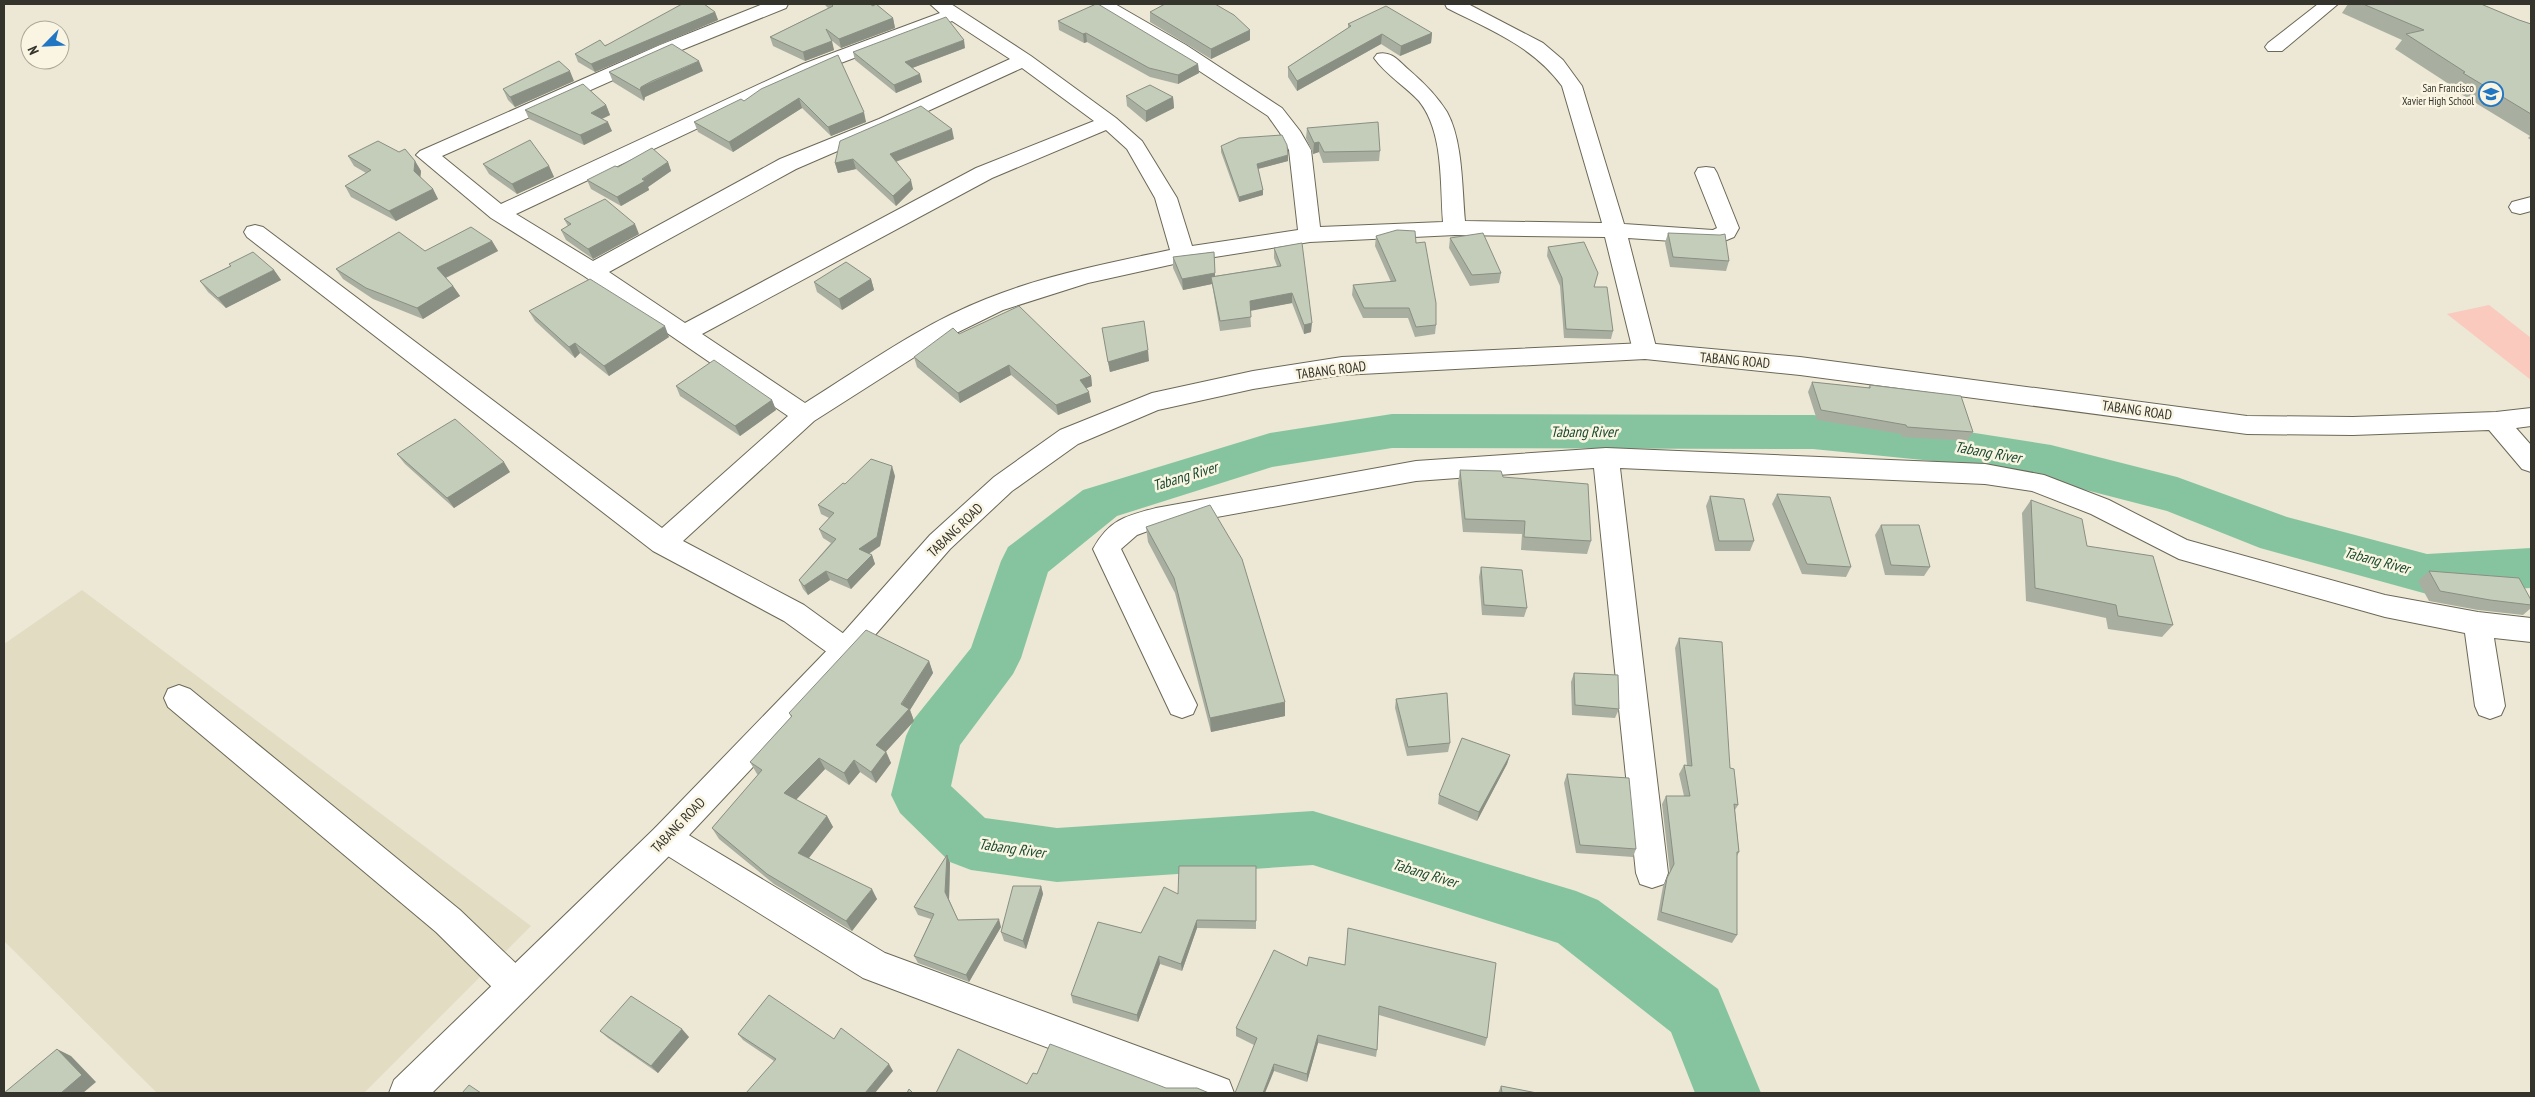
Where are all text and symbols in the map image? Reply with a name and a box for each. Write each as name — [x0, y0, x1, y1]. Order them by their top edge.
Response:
north arrow — [20, 20, 70, 70]
text: N — [23, 43, 43, 57]
place label: San Francisco Xavier High School — [2402, 81, 2474, 108]
school or university icon: San Francisco Xavier High School — [2478, 81, 2504, 107]
street label: TABANG ROAD — [1699, 348, 1771, 372]
street label: TABANG ROAD — [1295, 357, 1367, 383]
street label: TABANG ROAD — [2101, 396, 2173, 424]
water label: Tabang River — [1551, 422, 1619, 441]
water label: Tabang River — [1953, 437, 2024, 467]
water label: Tabang River — [1150, 457, 1222, 495]
street label: TABANG ROAD — [923, 499, 987, 561]
water label: Tabang River — [2342, 542, 2414, 578]
street label: TABANG ROAD — [647, 793, 709, 857]
water label: Tabang River — [978, 834, 1048, 862]
water label: Tabang River — [1390, 854, 1462, 892]

